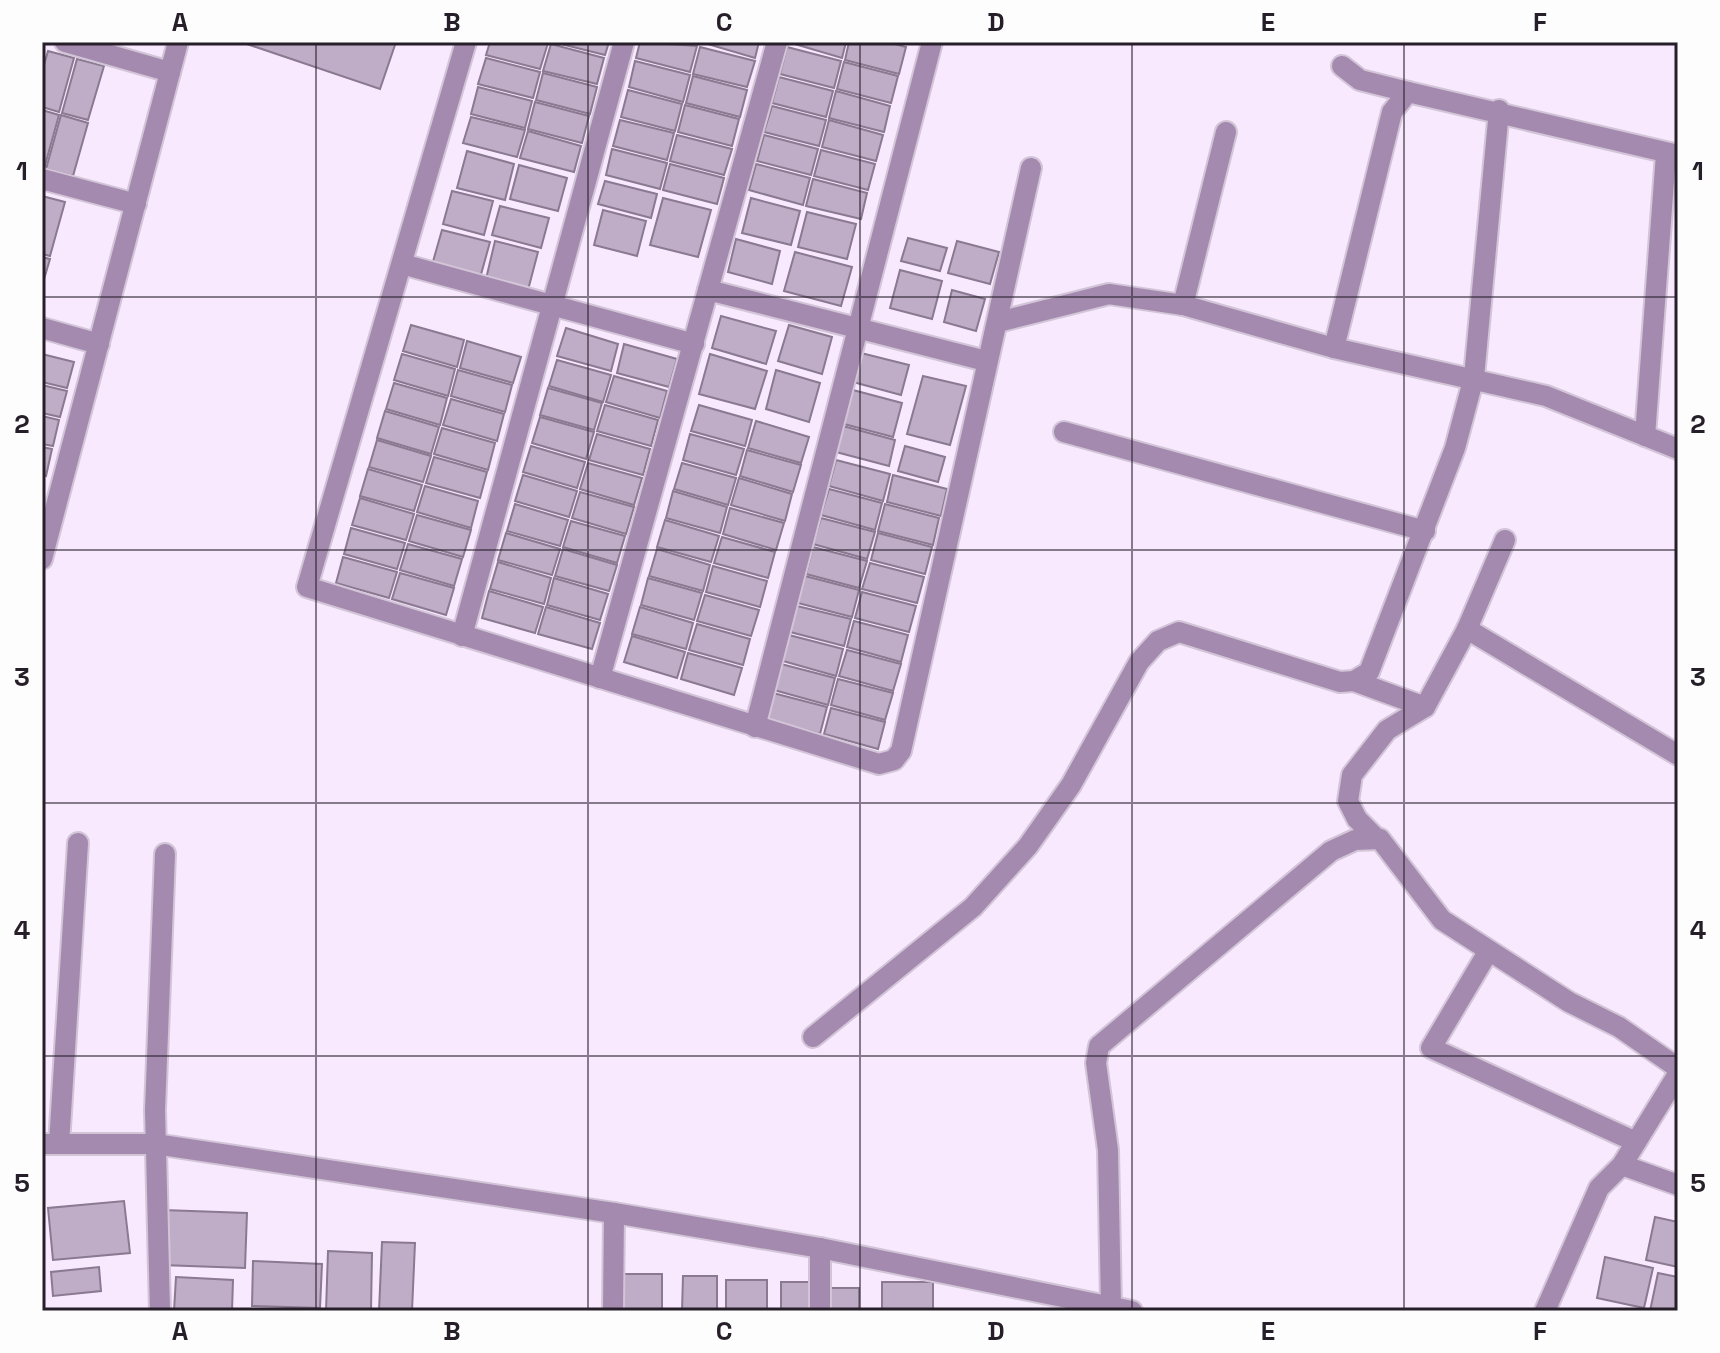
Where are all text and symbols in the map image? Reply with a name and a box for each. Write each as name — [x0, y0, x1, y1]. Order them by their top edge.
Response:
text: A — [172, 5, 189, 39]
text: B — [443, 5, 461, 39]
text: C — [716, 5, 732, 39]
text: D — [987, 5, 1005, 39]
text: E — [1261, 5, 1275, 39]
text: F — [1533, 5, 1547, 39]
text: 1 — [16, 154, 28, 188]
text: 1 — [1692, 154, 1704, 188]
text: 2 — [14, 407, 30, 441]
text: 2 — [1690, 407, 1706, 441]
text: 3 — [14, 660, 30, 694]
text: 3 — [1690, 660, 1706, 694]
text: 4 — [14, 913, 30, 947]
text: 4 — [1690, 913, 1706, 947]
text: 5 — [14, 1166, 30, 1200]
text: 5 — [1690, 1166, 1706, 1200]
text: A — [172, 1314, 189, 1348]
text: B — [443, 1314, 461, 1348]
text: C — [716, 1314, 732, 1348]
text: D — [987, 1314, 1005, 1348]
text: E — [1261, 1314, 1275, 1348]
text: F — [1533, 1314, 1547, 1348]

